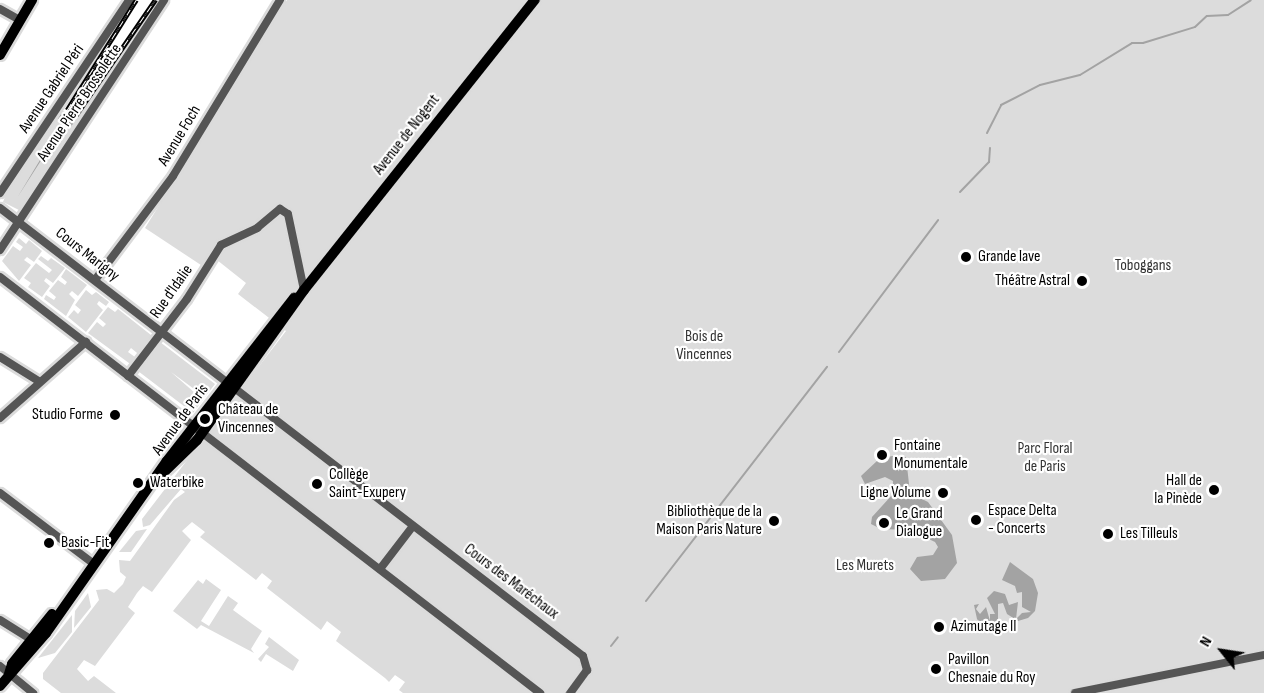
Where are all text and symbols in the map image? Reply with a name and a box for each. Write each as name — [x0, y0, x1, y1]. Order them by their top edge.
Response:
street label: Avenue Gabriel Péri — [15, 41, 89, 137]
street label: Avenue Pierre Brossolette — [34, 41, 126, 165]
street label: Avenue de Nogent — [370, 91, 444, 179]
street label: Avenue Foch — [154, 102, 206, 170]
street label: Cours Marigny — [51, 224, 123, 286]
place label: Grande lave — [978, 247, 1041, 267]
marker: Grande lave — [959, 250, 973, 264]
park label: Toboggans — [1115, 256, 1171, 276]
street label: Rue d'Idalie — [147, 261, 197, 323]
place label: Théâtre Astral — [995, 271, 1070, 291]
marker: Théâtre Astral — [1075, 274, 1089, 288]
park label: Bois de Vincennes — [676, 327, 732, 365]
street label: Avenue de Paris — [149, 381, 213, 459]
place label: Château de Vincennes — [218, 400, 278, 438]
place label: Studio Forme — [32, 405, 103, 425]
marker: Studio Forme — [108, 408, 122, 422]
marker: Château de Vincennes — [196, 410, 214, 428]
place label: Fontaine Monumentale — [894, 436, 968, 474]
park label: Parc Floral de Paris — [1017, 439, 1073, 477]
marker: Fontaine Monumentale — [875, 448, 889, 462]
place label: Collège Saint-Exupery — [329, 465, 406, 503]
place label: Hall de la Pinède — [1154, 471, 1202, 509]
place label: Waterbike — [150, 473, 204, 493]
marker: Waterbike — [131, 476, 145, 490]
marker: Collège Saint-Exupery — [310, 477, 324, 491]
place label: Ligne Volume — [860, 483, 931, 503]
marker: Hall de la Pinède — [1207, 483, 1221, 497]
marker: Ligne Volume — [936, 486, 950, 500]
place label: Espace Delta - Concerts — [988, 501, 1057, 539]
place label: Bibliothèque de la Maison Paris Nature — [656, 502, 762, 540]
place label: Le Grand Dialogue — [896, 504, 943, 542]
marker: Espace Delta - Concerts — [969, 513, 983, 527]
marker: Bibliothèque de la Maison Paris Nature — [767, 514, 781, 528]
marker: Le Grand Dialogue — [877, 516, 891, 530]
place label: Les Tilleuls — [1120, 524, 1178, 544]
marker: Les Tilleuls — [1101, 527, 1115, 541]
place label: Basic-Fit — [61, 533, 109, 553]
marker: Basic-Fit — [42, 536, 56, 550]
street label: Cours des Maréchaux — [460, 540, 562, 624]
park label: Les Murets — [836, 556, 894, 576]
place label: Azimutage II — [951, 617, 1016, 637]
marker: Azimutage II — [932, 620, 946, 634]
north arrow — [1192, 621, 1252, 681]
text: N — [1196, 633, 1216, 650]
place label: Pavillon Chesnaie du Roy — [948, 650, 1036, 688]
marker: Pavillon Chesnaie du Roy — [929, 662, 943, 676]

